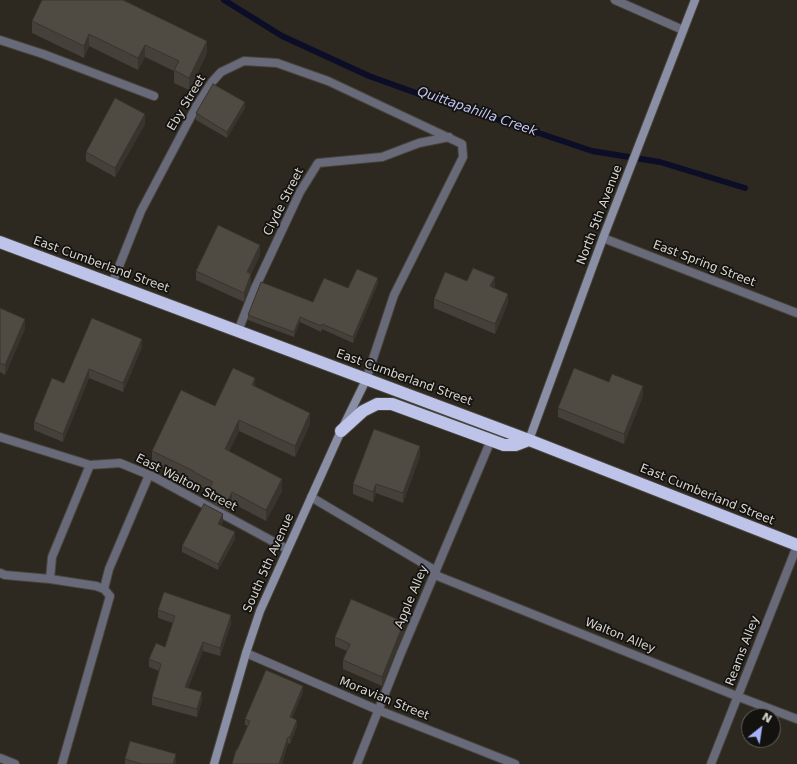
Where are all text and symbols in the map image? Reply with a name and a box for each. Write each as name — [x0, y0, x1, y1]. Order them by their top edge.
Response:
street label: Eby Street — [165, 72, 209, 134]
water label: Quittapahilla Creek — [415, 84, 539, 140]
street label: North 5th Avenue — [574, 163, 626, 267]
street label: Clyde Street — [261, 166, 307, 238]
street label: East Cumberland Street — [31, 234, 171, 296]
street label: East Spring Street — [651, 238, 757, 290]
street label: East Cumberland Street — [334, 347, 474, 409]
street label: East Walton Street — [133, 451, 239, 515]
street label: East Cumberland Street — [638, 461, 776, 529]
street label: South 5th Avenue — [241, 511, 297, 615]
street label: Apple Alley — [392, 563, 432, 631]
street label: Reams Alley — [723, 614, 763, 688]
street label: Walton Alley — [583, 615, 657, 657]
street label: Moravian Street — [337, 674, 431, 724]
north arrow — [741, 708, 781, 748]
text: N — [760, 710, 774, 726]

